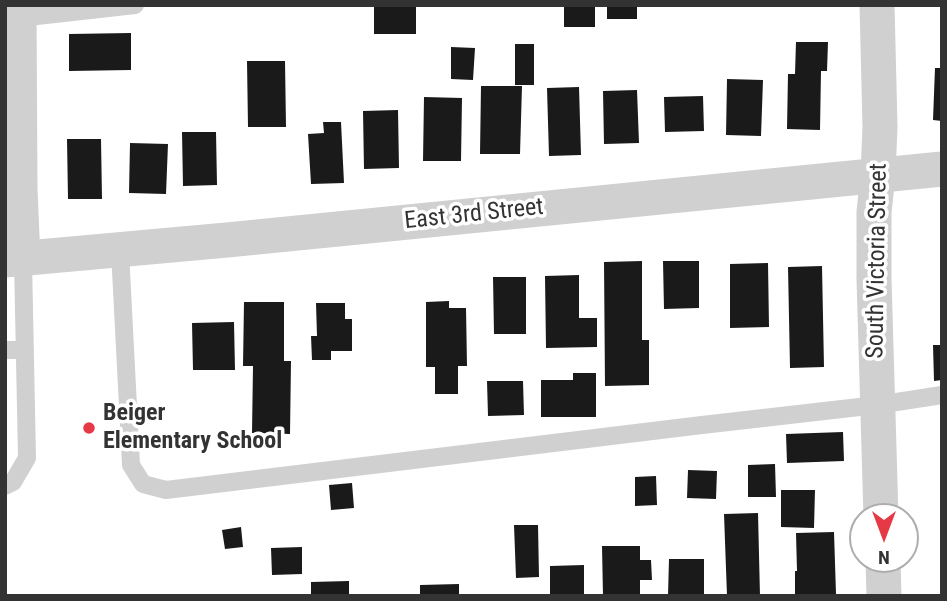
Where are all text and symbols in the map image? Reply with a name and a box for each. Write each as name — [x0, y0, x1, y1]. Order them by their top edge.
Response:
street label: South Victoria Street — [862, 163, 894, 359]
street label: East 3rd Street — [403, 193, 545, 237]
place label: Beiger Elementary School — [103, 400, 282, 456]
marker: Beiger Elementary School — [81, 420, 97, 436]
north arrow — [849, 503, 919, 573]
text: N — [878, 546, 890, 569]

